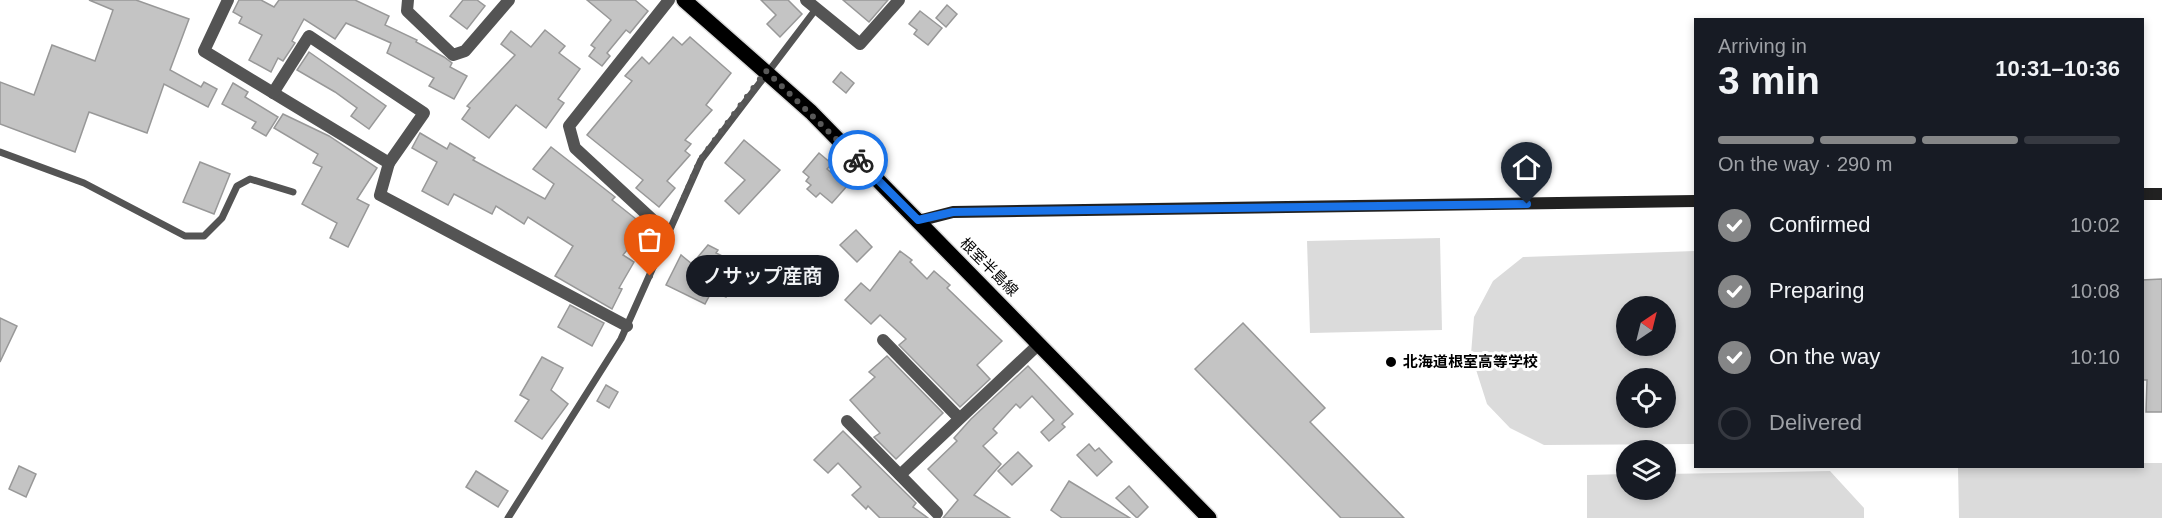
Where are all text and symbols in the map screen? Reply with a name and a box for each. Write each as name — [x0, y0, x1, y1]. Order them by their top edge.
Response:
text: Arriving in — [1718, 35, 1807, 57]
text: 10:31–10:36 — [1995, 56, 2120, 81]
text: 3 min — [1718, 59, 1820, 102]
courier — [828, 130, 888, 190]
pin — [1501, 142, 1552, 204]
icon: bike — [842, 144, 875, 177]
icon: home — [1510, 151, 1543, 184]
text: On the way · 290 m — [1718, 153, 1893, 175]
icon: check — [1718, 209, 1751, 242]
text: Confirmed — [1769, 212, 1870, 237]
pin — [624, 214, 675, 276]
text: 10:02 — [2070, 214, 2120, 236]
icon: bag — [633, 223, 666, 256]
street label: 根室半島線 — [957, 234, 1022, 299]
callout: ノサップ産商 — [686, 255, 839, 297]
text: ノサップ産商 — [703, 265, 823, 287]
icon: check — [1718, 275, 1751, 308]
text: Preparing — [1769, 278, 1864, 303]
text: 10:08 — [2070, 280, 2120, 302]
north arrow — [1616, 296, 1676, 356]
map controls — [1616, 296, 1676, 500]
icon: check — [1718, 341, 1751, 374]
text: On the way — [1769, 344, 1880, 369]
text: 10:10 — [2070, 346, 2120, 368]
place label: 北海道根室高等学校 — [1403, 353, 1538, 370]
marker: 北海道根室高等学校 — [1384, 355, 1398, 369]
button: locate — [1616, 368, 1676, 428]
text: Delivered — [1769, 410, 1862, 435]
button: layers — [1616, 440, 1676, 500]

